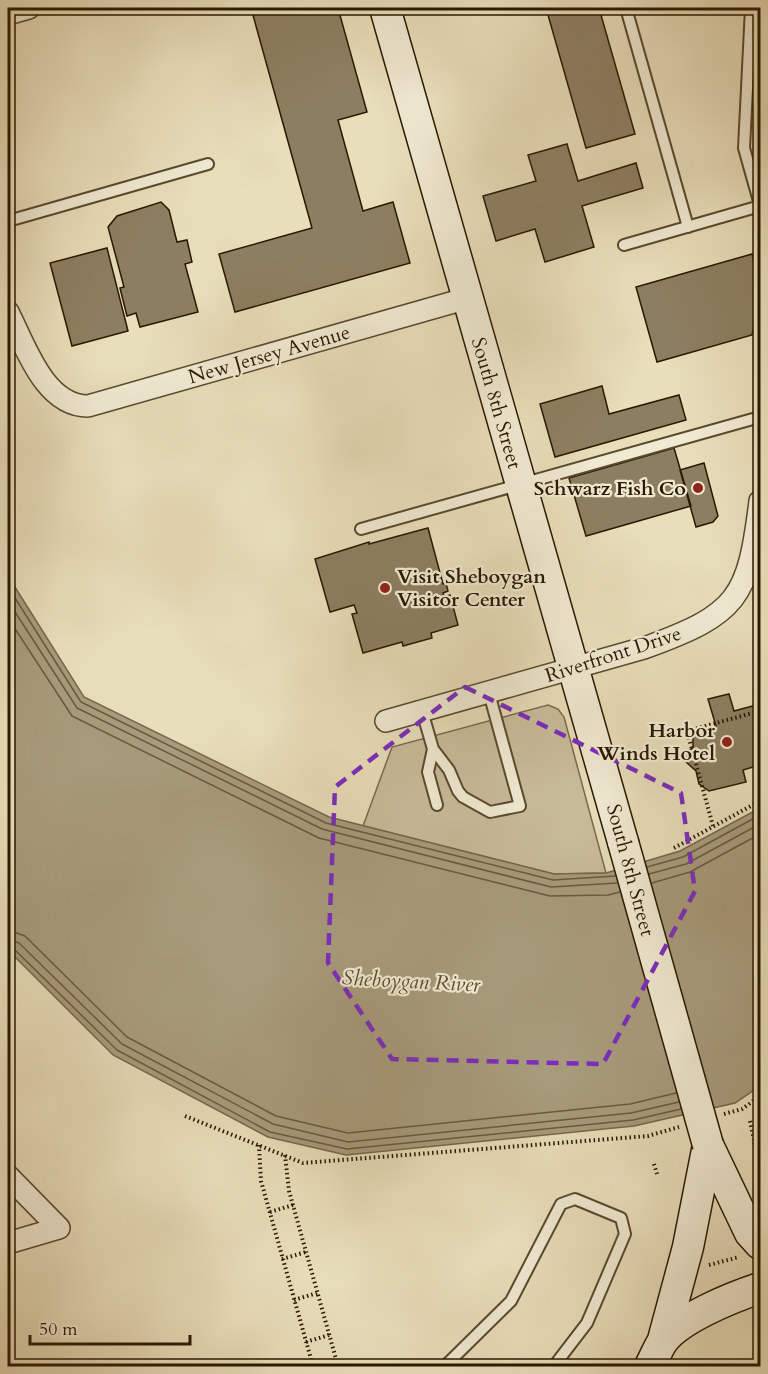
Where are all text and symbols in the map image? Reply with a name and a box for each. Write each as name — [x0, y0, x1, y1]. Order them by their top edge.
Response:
street label: New Jersey Avenue — [185, 318, 353, 391]
street label: South 8th Street — [465, 334, 528, 473]
place label: Schwarz Fish Co — [534, 475, 686, 502]
marker: Schwarz Fish Co — [691, 481, 705, 495]
place label: Visit Sheboygan Visitor Center — [397, 563, 546, 613]
marker: Visit Sheboygan Visitor Center — [378, 581, 392, 595]
street label: Riverfront Drive — [542, 620, 685, 689]
place label: Harbor Winds Hotel — [596, 717, 716, 767]
marker: Harbor Winds Hotel — [720, 735, 734, 749]
street label: South 8th Street — [600, 801, 661, 940]
water label: Sheboygan River — [341, 963, 482, 1000]
scale bar — [30, 1308, 190, 1346]
text: 50 m — [39, 1317, 78, 1342]

